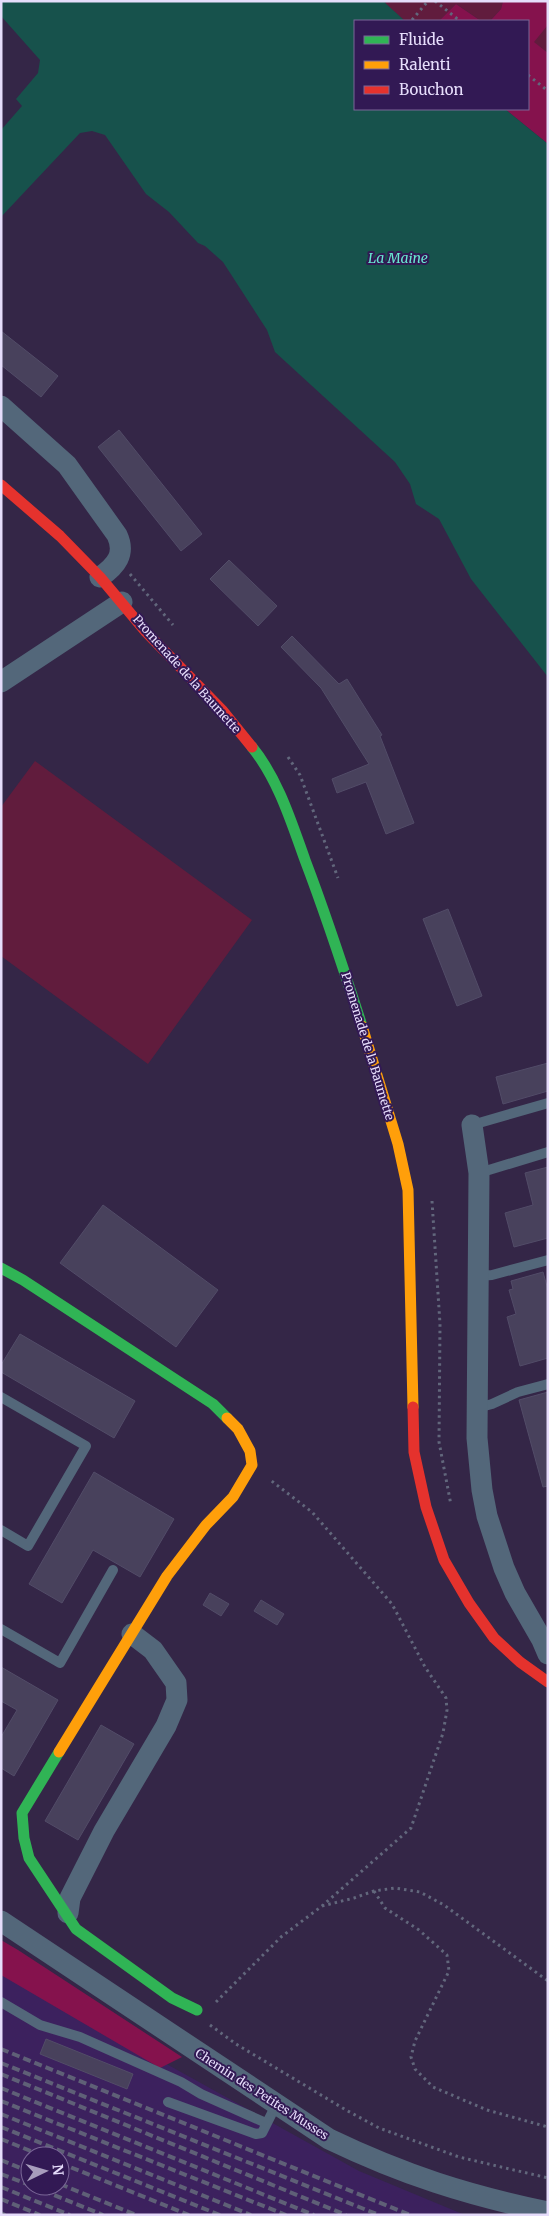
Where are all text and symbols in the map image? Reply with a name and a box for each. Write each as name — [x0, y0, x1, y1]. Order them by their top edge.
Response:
legend — [354, 20, 529, 110]
text: Fluide — [399, 30, 444, 49]
text: Ralenti — [399, 55, 451, 74]
text: Bouchon — [399, 80, 463, 99]
water label: La Maine — [368, 249, 428, 267]
street label: Promenade de la Baumette — [130, 612, 244, 736]
street label: Promenade de la Baumette — [338, 970, 398, 1122]
street label: Chemin des Petites Musses — [193, 2045, 332, 2143]
north arrow — [20, 2146, 70, 2196]
text: N — [49, 2164, 67, 2176]

